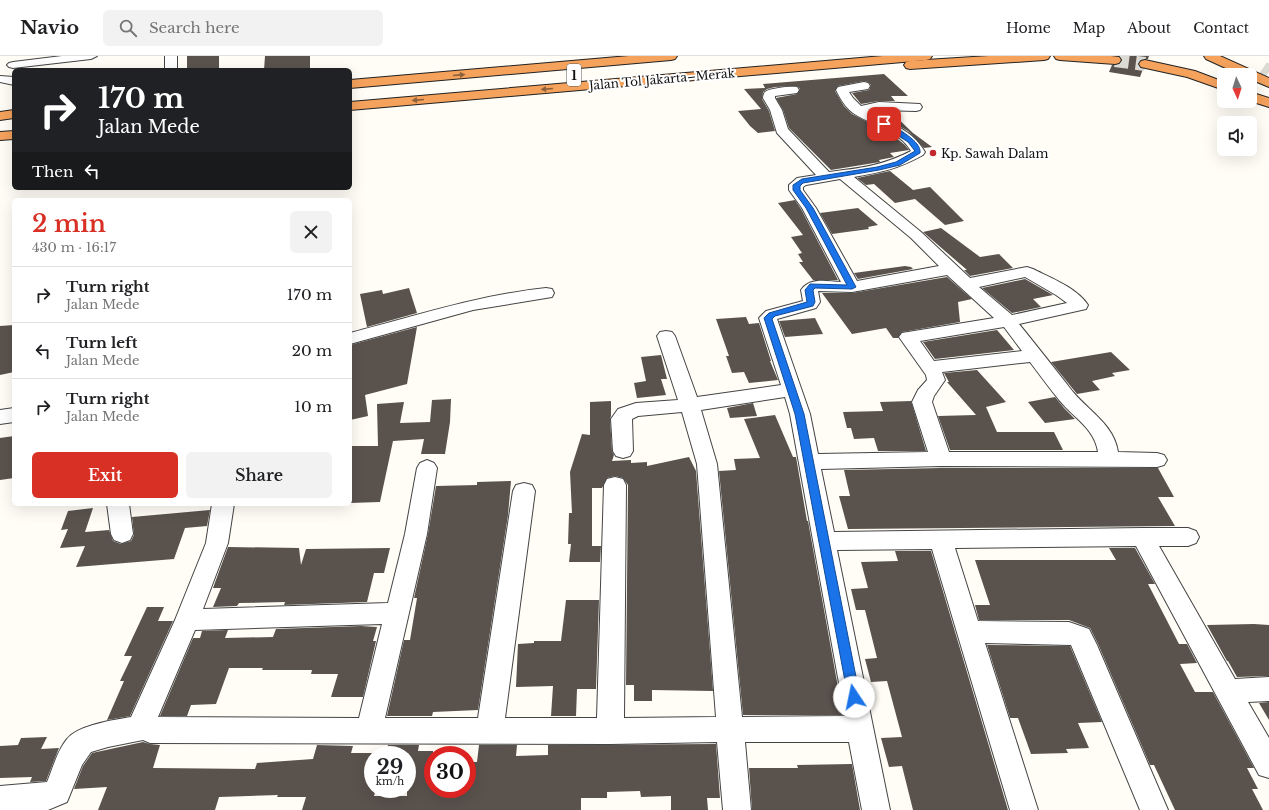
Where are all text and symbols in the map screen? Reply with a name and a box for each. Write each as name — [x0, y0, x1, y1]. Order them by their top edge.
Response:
search box — [103, 10, 383, 46]
text: Navio — [20, 16, 79, 39]
icon: search — [117, 17, 139, 39]
text: Search here — [149, 18, 240, 37]
text: Home — [1006, 19, 1051, 37]
text: Map — [1073, 19, 1105, 37]
text: About — [1127, 19, 1171, 37]
text: Contact — [1193, 19, 1249, 37]
road number: 1 — [567, 64, 581, 86]
street label: Jalan Tol Jakarta–Merak — [586, 65, 736, 93]
north arrow — [1217, 68, 1257, 108]
map controls — [1217, 68, 1257, 156]
one-way arrow — [453, 71, 465, 78]
text: 170 m — [98, 81, 184, 116]
icon: right — [32, 84, 84, 136]
one-way arrow — [541, 86, 553, 93]
one-way arrow — [412, 97, 424, 104]
pin — [867, 107, 901, 141]
icon: arrive — [873, 113, 895, 135]
text: Jalan Mede — [98, 116, 200, 138]
button: sound — [1217, 116, 1257, 156]
place label: Kp. Sawah Dalam — [941, 146, 1048, 161]
marker: Kp. Sawah Dalam — [928, 148, 938, 158]
icon: left — [81, 160, 103, 182]
text: Then — [32, 162, 73, 181]
text: 2 min — [32, 209, 106, 238]
button: close — [290, 211, 332, 253]
text: 430 m · 16:17 — [32, 239, 116, 256]
text: Turn right — [66, 277, 149, 296]
icon: right — [32, 284, 54, 306]
text: 170 m — [287, 285, 332, 304]
text: Jalan Mede — [66, 296, 140, 313]
text: Turn left — [66, 333, 137, 352]
icon: left — [32, 340, 54, 362]
text: 20 m — [292, 341, 332, 360]
text: Jalan Mede — [66, 352, 140, 369]
text: Turn right — [66, 389, 149, 408]
icon: right — [32, 396, 54, 418]
text: 10 m — [294, 397, 332, 416]
text: Jalan Mede — [66, 408, 140, 425]
button: Exit — [32, 452, 178, 498]
button: Share — [186, 452, 332, 498]
position arrow — [833, 676, 875, 718]
speed limit sign: 30 — [424, 746, 476, 798]
text: 29 — [377, 755, 403, 779]
text: km/h — [376, 775, 404, 788]

